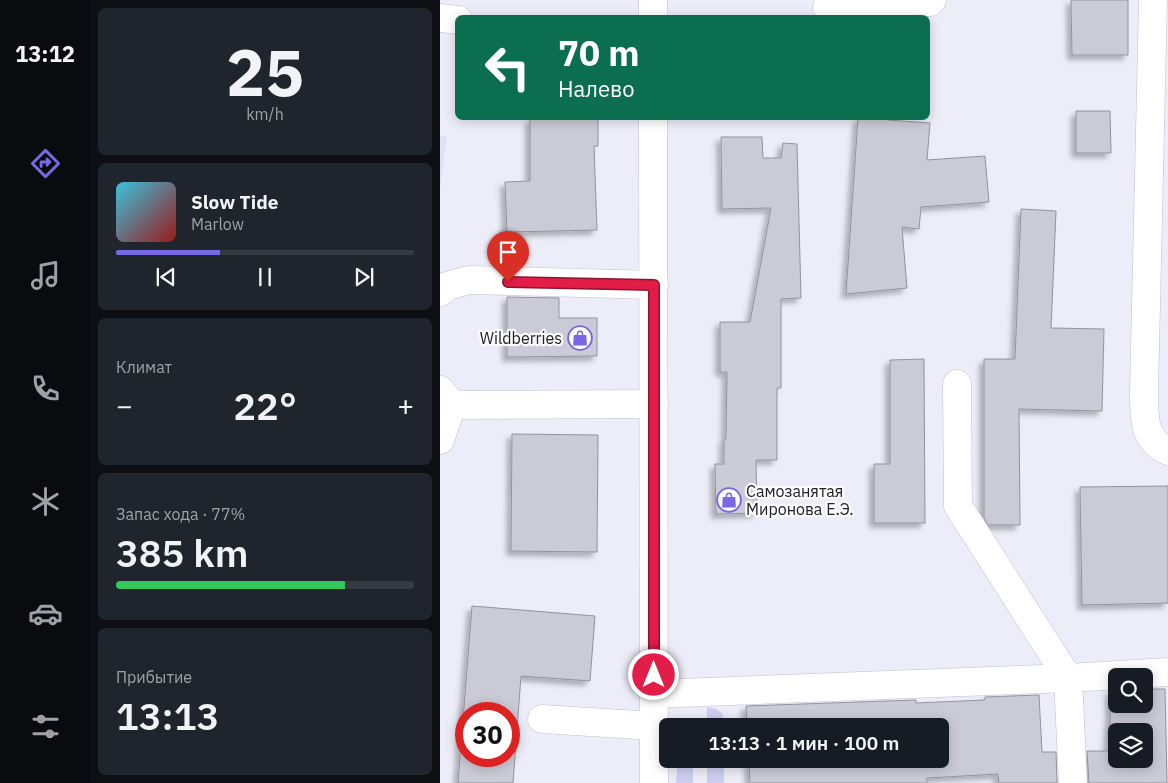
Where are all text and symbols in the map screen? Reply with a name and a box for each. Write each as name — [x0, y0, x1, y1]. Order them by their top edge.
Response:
text: 25 — [226, 29, 304, 114]
text: 70 m — [558, 30, 640, 76]
icon: left — [475, 35, 540, 100]
text: 13:12 — [15, 39, 75, 68]
text: Налево — [558, 74, 635, 103]
text: km/h — [246, 104, 284, 124]
icon: directions — [28, 146, 63, 181]
text: Slow Tide — [191, 190, 278, 214]
text: Marlow — [191, 214, 244, 234]
pin — [487, 231, 529, 282]
icon: arrive — [494, 238, 522, 266]
icon: music — [28, 258, 63, 293]
icon: previous — [152, 263, 180, 291]
icon: pause — [251, 263, 279, 291]
icon: next — [350, 263, 378, 291]
shop icon: Wildberries — [567, 325, 593, 351]
place label: Wildberries — [480, 328, 562, 348]
text: Климат — [116, 357, 172, 377]
icon: phone — [28, 371, 63, 406]
text: 22° — [233, 381, 297, 430]
text: − — [116, 387, 133, 424]
text: + — [397, 387, 414, 424]
place label: Самозанятая Миронова Е.Э. — [746, 481, 854, 519]
icon: climate — [28, 484, 63, 519]
shop icon: Самозанятая Миронова Е.Э. — [716, 487, 742, 513]
text: Запас хода · 77% — [116, 504, 245, 524]
text: 385 km — [116, 528, 248, 577]
icon: car — [28, 596, 63, 631]
position arrow — [627, 648, 679, 700]
text: Прибытие — [116, 667, 192, 687]
map controls — [1108, 668, 1153, 768]
button: search — [1108, 668, 1153, 713]
text: 13:13 — [116, 691, 219, 740]
speed limit sign: 30 — [455, 702, 520, 767]
icon: filters — [28, 709, 63, 744]
button: layers — [1108, 723, 1153, 768]
text: 13:13 · 1 мин · 100 m — [709, 731, 899, 755]

